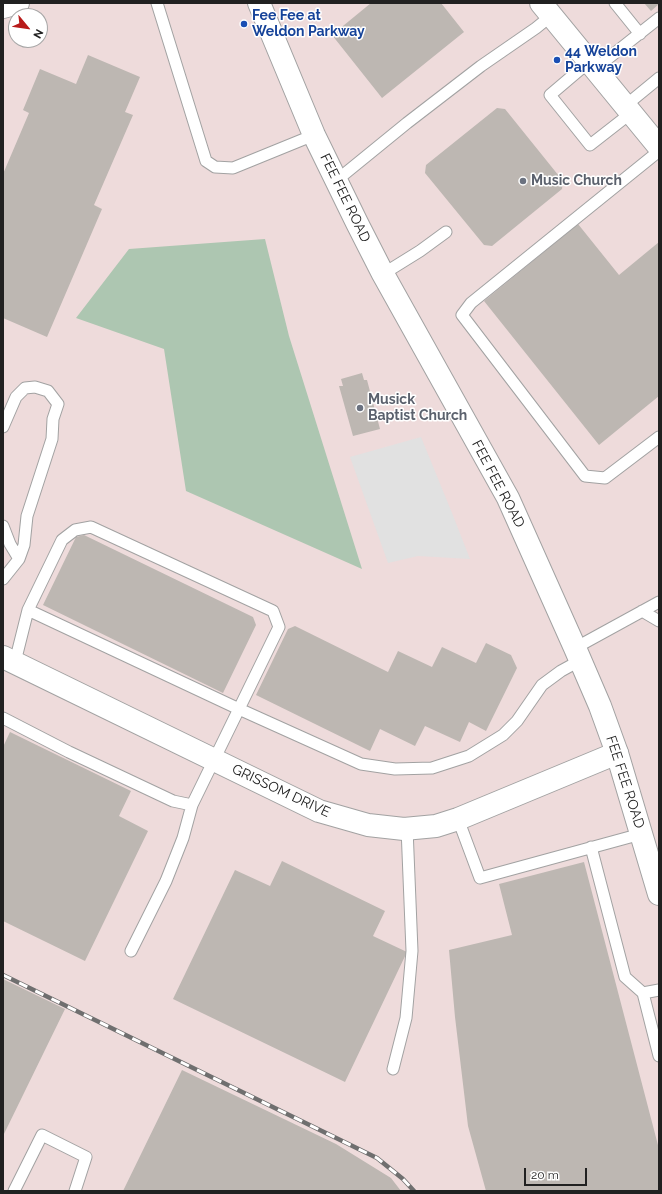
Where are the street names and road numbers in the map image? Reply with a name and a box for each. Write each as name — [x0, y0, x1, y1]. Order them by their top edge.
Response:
street label: FEE FEE ROAD — [316, 151, 374, 245]
street label: FEE FEE ROAD — [468, 437, 528, 531]
street label: FEE FEE ROAD — [602, 734, 648, 830]
street label: GRISSOM DRIVE — [229, 761, 333, 821]

